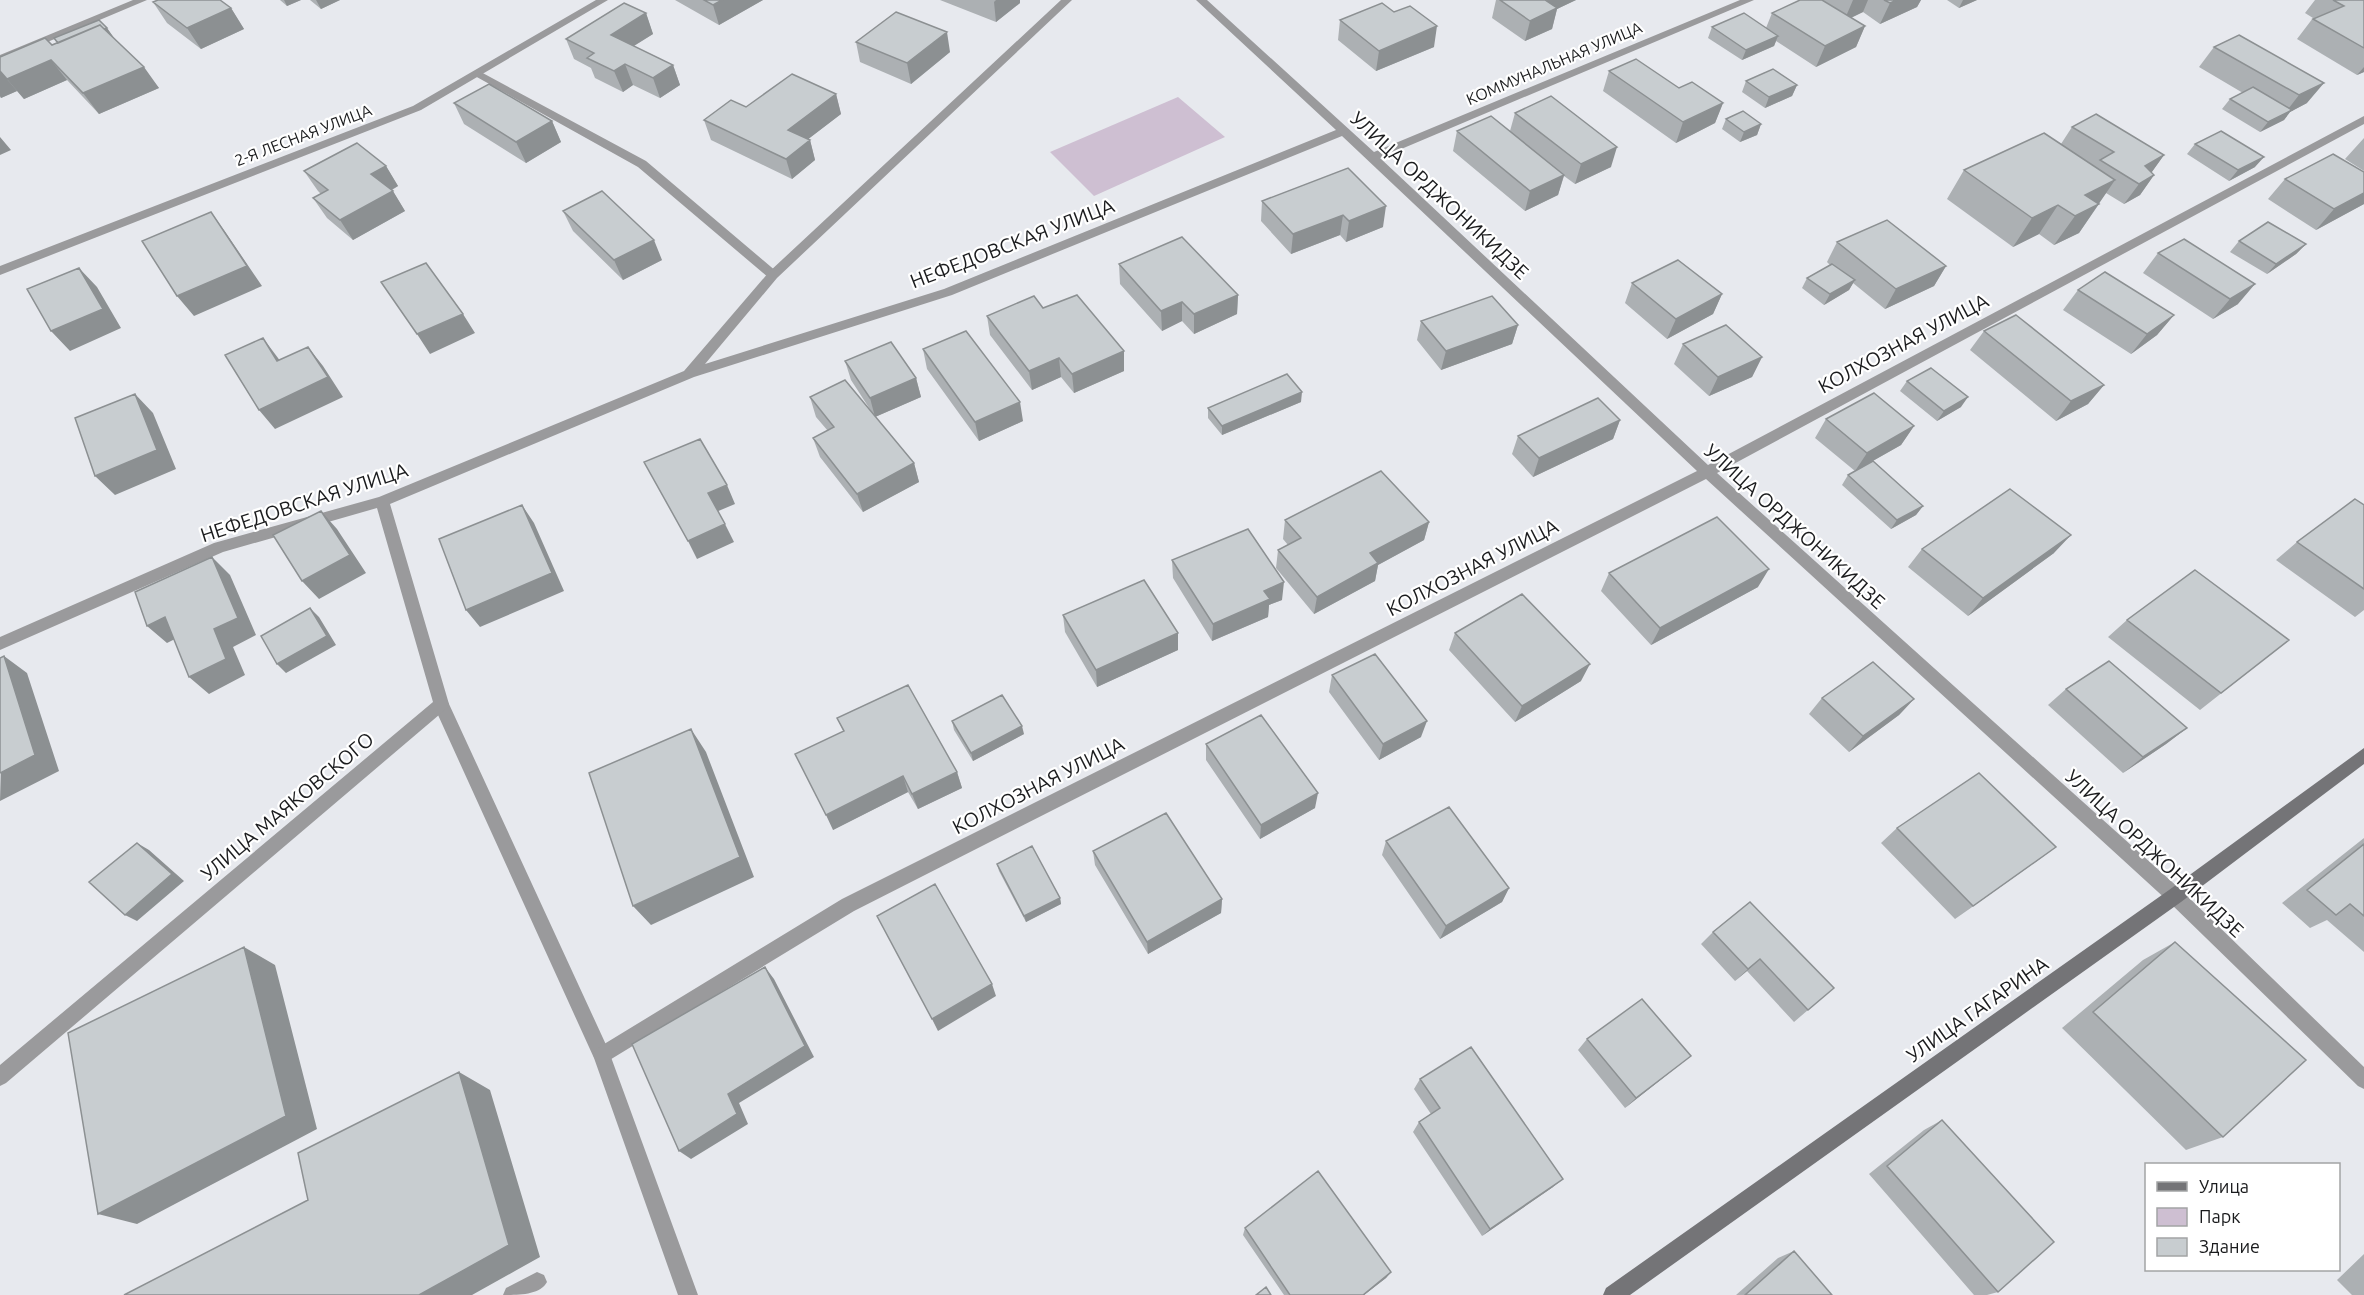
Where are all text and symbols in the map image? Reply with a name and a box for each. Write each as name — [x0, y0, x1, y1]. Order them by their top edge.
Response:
street label: КОММУНАЛЬНАЯ УЛИЦА — [1463, 18, 1645, 108]
street label: 2-Я ЛЕСНАЯ УЛИЦА — [232, 100, 375, 169]
street label: УЛИЦА ОРДЖОНИКИДЗЕ — [1346, 107, 1534, 283]
street label: НЕФЕДОВСКАЯ УЛИЦА — [907, 193, 1117, 293]
street label: КОЛХОЗНАЯ УЛИЦА — [1814, 288, 1992, 398]
street label: УЛИЦА ОРДЖОНИКИДЗЕ — [1700, 439, 1890, 613]
street label: НЕФЕДОВСКАЯ УЛИЦА — [197, 458, 411, 546]
street label: КОЛХОЗНАЯ УЛИЦА — [1382, 514, 1562, 620]
street label: УЛИЦА МАЯКОВСКОГО — [196, 727, 378, 885]
street label: КОЛХОЗНАЯ УЛИЦА — [948, 732, 1128, 838]
street label: УЛИЦА ОРДЖОНИКИДЗЕ — [2061, 765, 2249, 941]
street label: УЛИЦА ГАГАРИНА — [1902, 952, 2052, 1066]
legend — [2145, 1163, 2340, 1271]
text: Улица — [2199, 1176, 2249, 1196]
text: Парк — [2199, 1206, 2240, 1226]
text: Здание — [2199, 1236, 2260, 1256]

